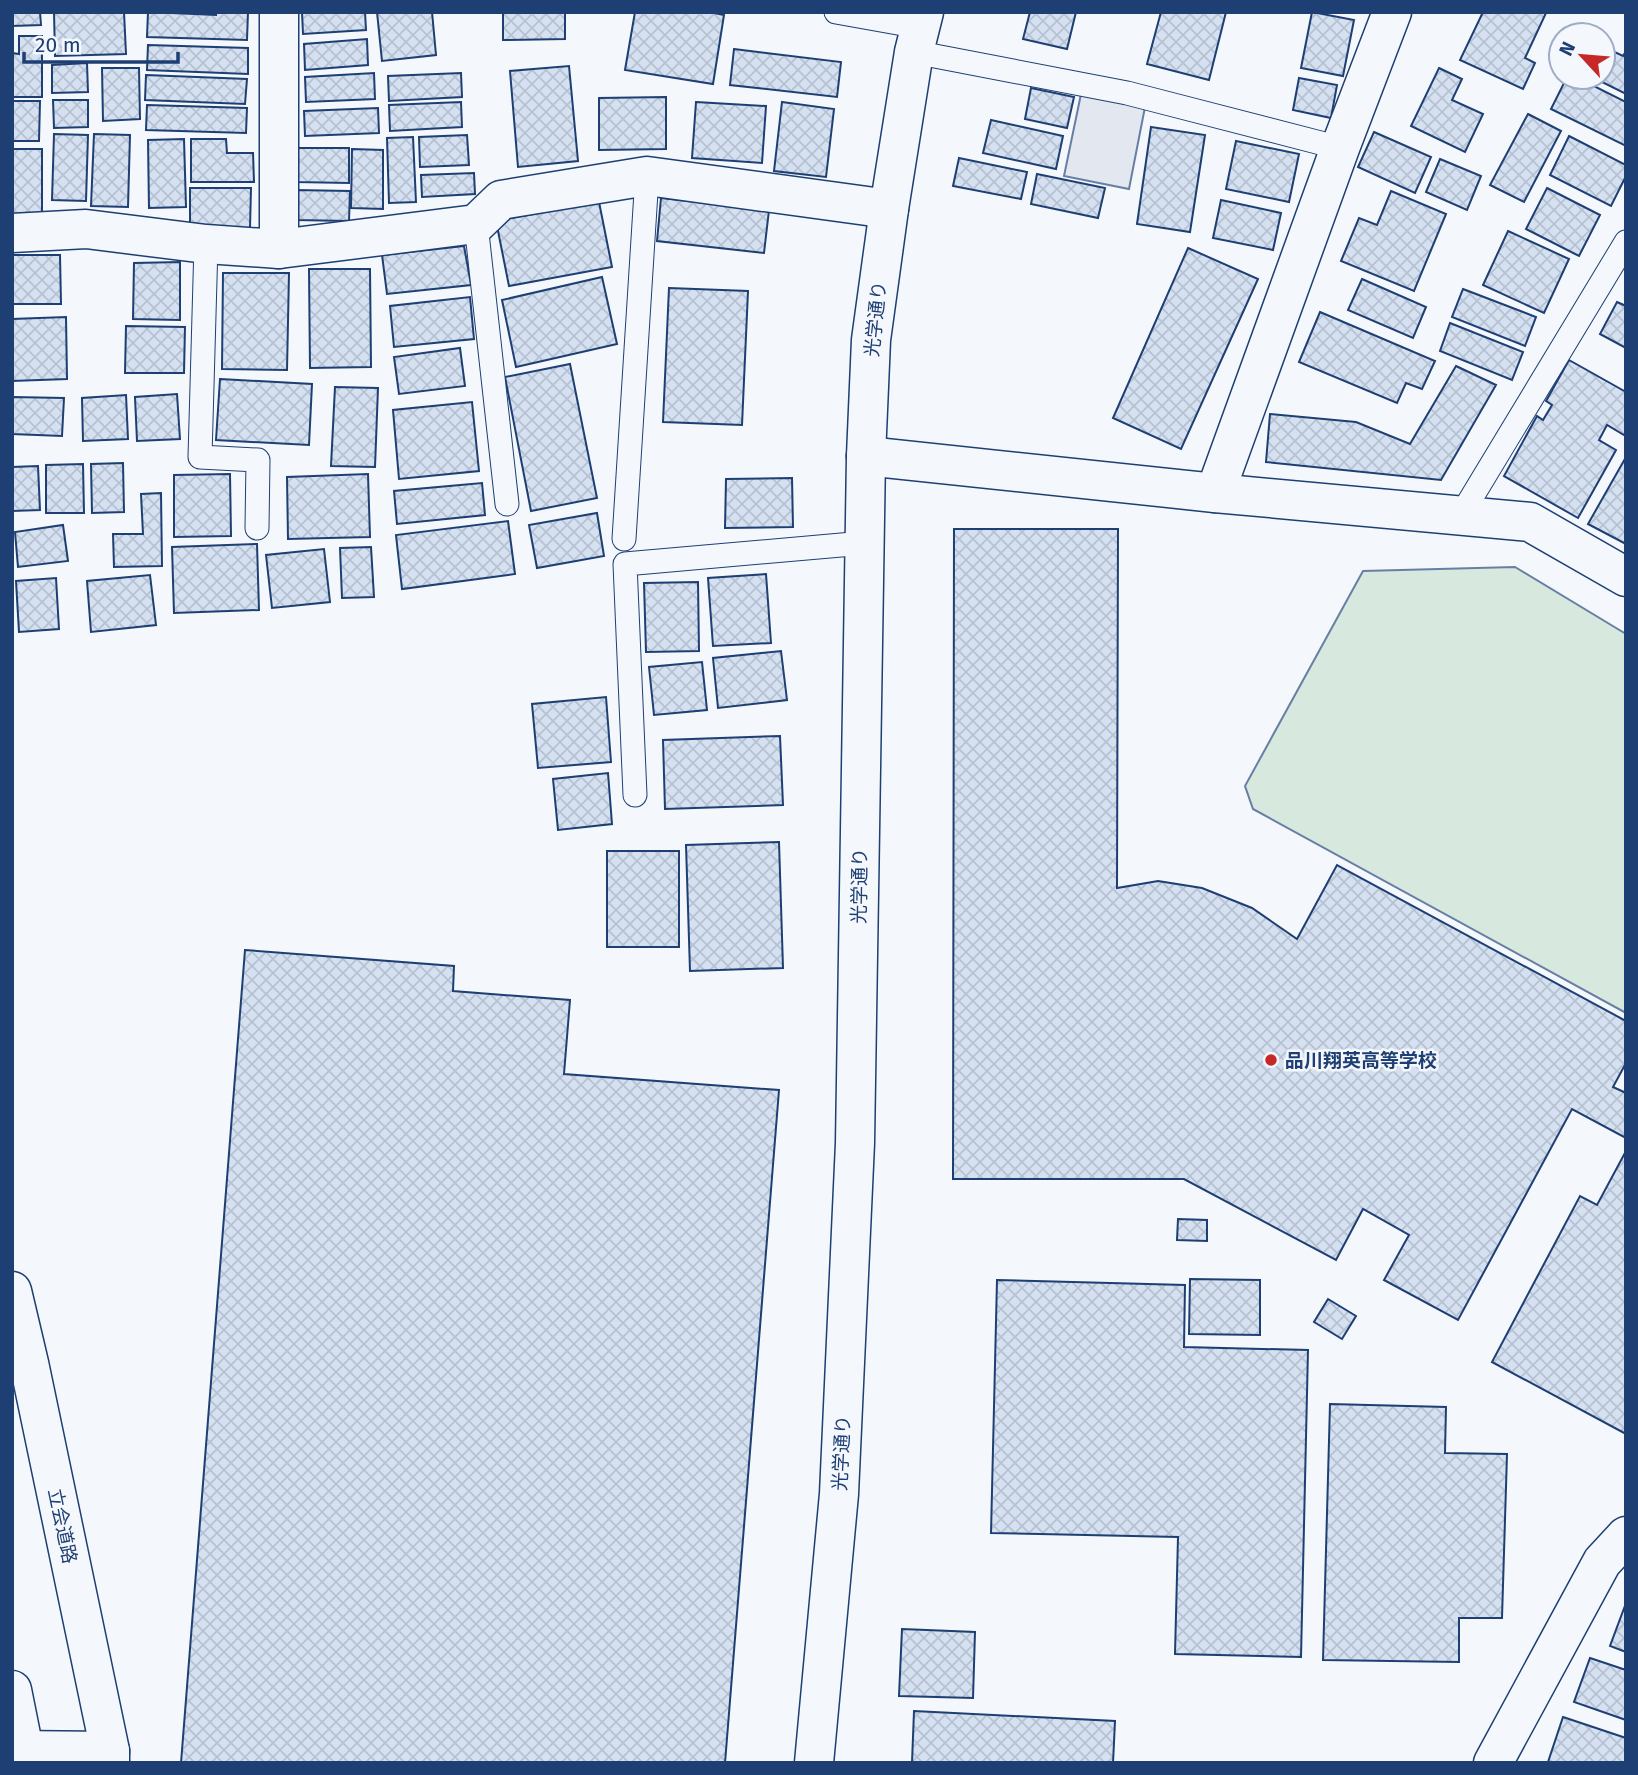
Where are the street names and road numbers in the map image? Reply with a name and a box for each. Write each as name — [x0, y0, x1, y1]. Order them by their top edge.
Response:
street label: 光学通り — [860, 280, 891, 358]
street label: 光学通り — [847, 848, 872, 924]
street label: 光学通り — [828, 1414, 855, 1492]
street label: 立会道路 — [43, 1487, 82, 1566]

